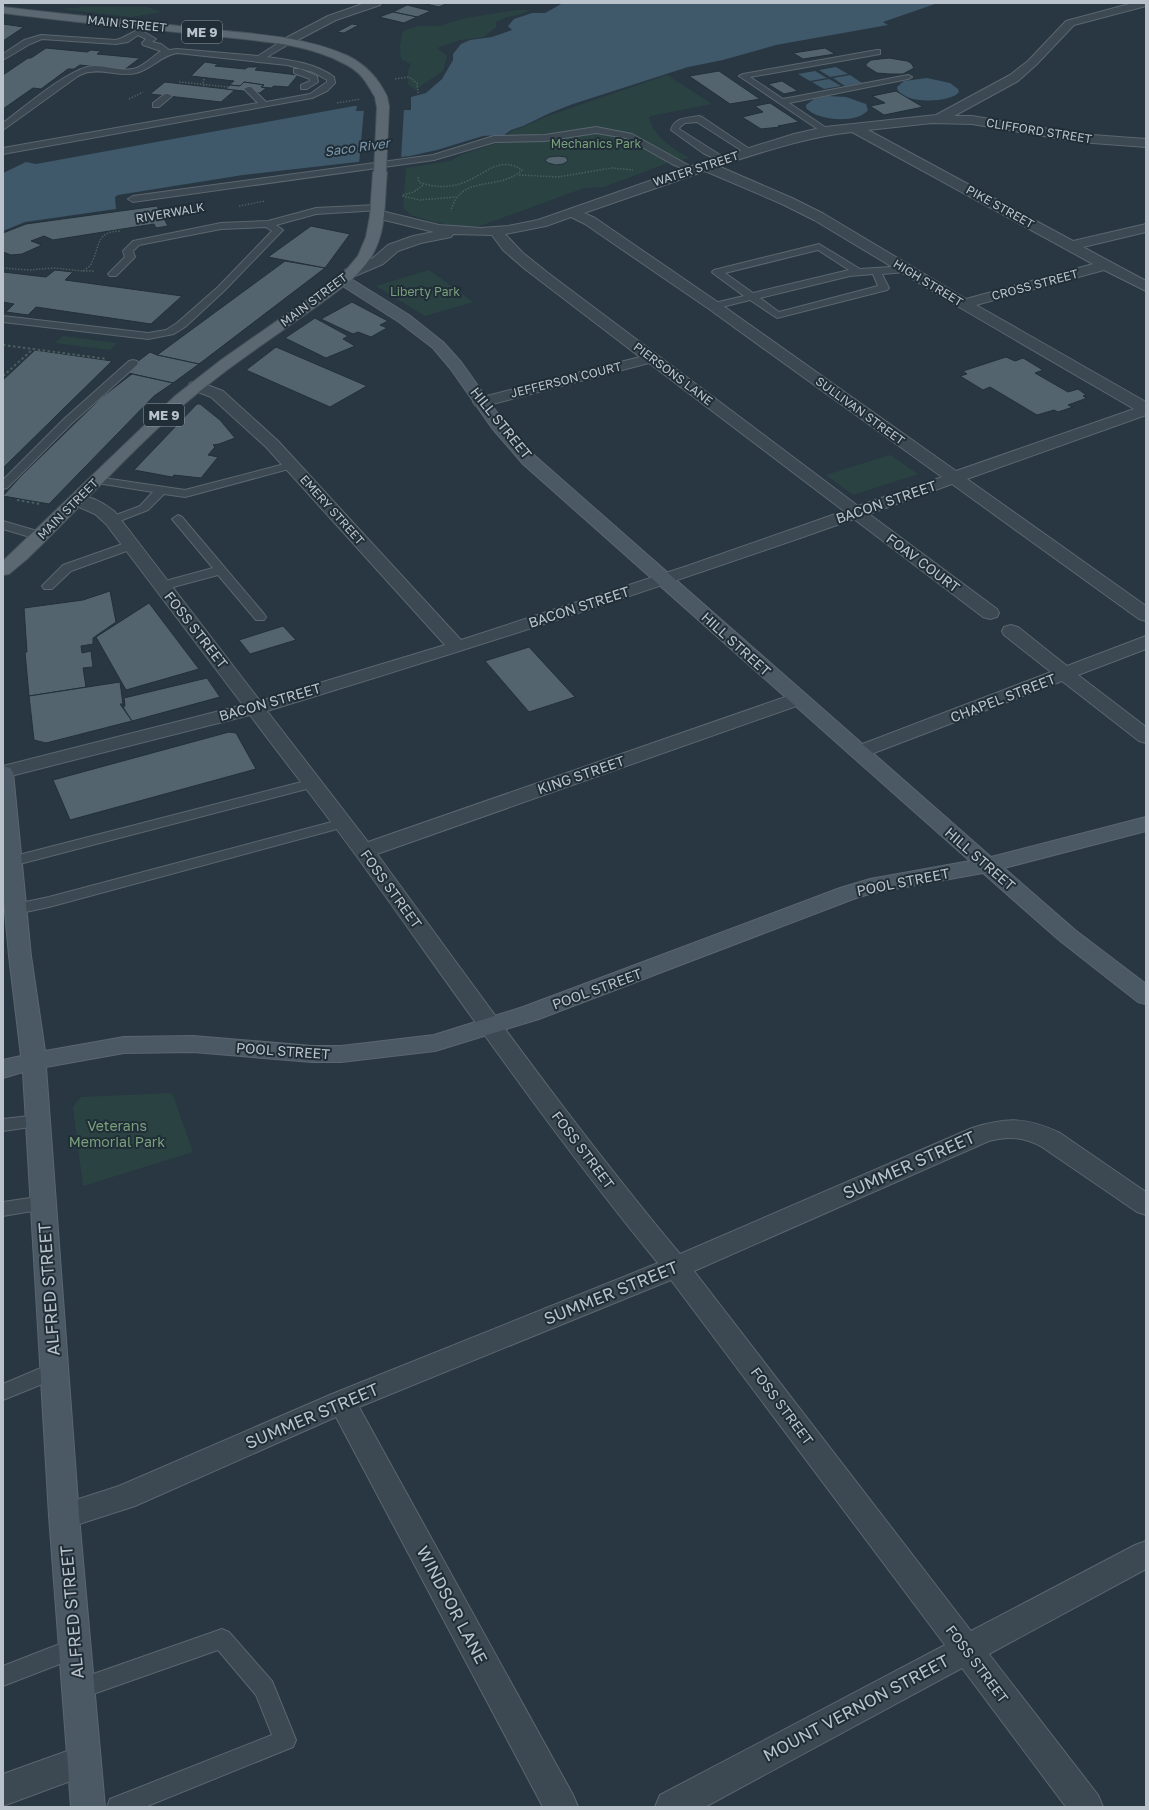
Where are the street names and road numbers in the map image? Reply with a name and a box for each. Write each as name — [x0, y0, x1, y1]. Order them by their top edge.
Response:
street label: MAIN STREET — [87, 12, 168, 35]
road number: ME 9 — [182, 21, 222, 43]
street label: CLIFFORD STREET — [985, 115, 1094, 146]
street label: WATER STREET — [651, 147, 741, 189]
street label: PIKE STREET — [964, 182, 1037, 232]
street label: RIVERWALK — [134, 199, 205, 226]
street label: HIGH STREET — [891, 256, 966, 310]
street label: CROSS STREET — [990, 266, 1080, 303]
street label: MAIN STREET — [277, 269, 350, 330]
street label: PIERSONS LANE — [631, 339, 716, 408]
street label: JEFFERSON COURT — [509, 358, 623, 401]
street label: SULLIVAN STREET — [813, 373, 908, 448]
street label: HILL STREET — [467, 383, 536, 462]
road number: ME 9 — [144, 404, 184, 426]
street label: EMERY STREET — [297, 472, 368, 548]
street label: MAIN STREET — [34, 475, 101, 542]
street label: BACON STREET — [833, 476, 939, 527]
street label: FOAV COURT — [883, 529, 964, 596]
street label: BACON STREET — [526, 582, 632, 631]
street label: FOSS STREET — [161, 588, 232, 672]
street label: HILL STREET — [698, 608, 775, 679]
street label: CHAPEL STREET — [948, 669, 1058, 725]
street label: BACON STREET — [217, 679, 323, 724]
street label: KING STREET — [535, 752, 627, 797]
street label: HILL STREET — [942, 824, 1019, 894]
street label: FOSS STREET — [357, 846, 426, 932]
street label: POOL STREET — [855, 864, 951, 899]
street label: POOL STREET — [550, 964, 644, 1013]
street label: POOL STREET — [235, 1039, 331, 1062]
street label: FOSS STREET — [549, 1107, 618, 1192]
street label: SUMMER STREET — [839, 1126, 979, 1203]
street label: ALFRED STREET — [33, 1221, 64, 1356]
street label: SUMMER STREET — [541, 1256, 681, 1329]
street label: FOSS STREET — [748, 1363, 817, 1448]
street label: SUMMER STREET — [242, 1378, 382, 1453]
street label: WINDSOR LANE — [413, 1542, 492, 1667]
street label: ALFRED STREET — [55, 1544, 88, 1679]
street label: FOSS STREET — [943, 1621, 1012, 1706]
street label: MOUNT VERNON STREET — [759, 1649, 953, 1766]

